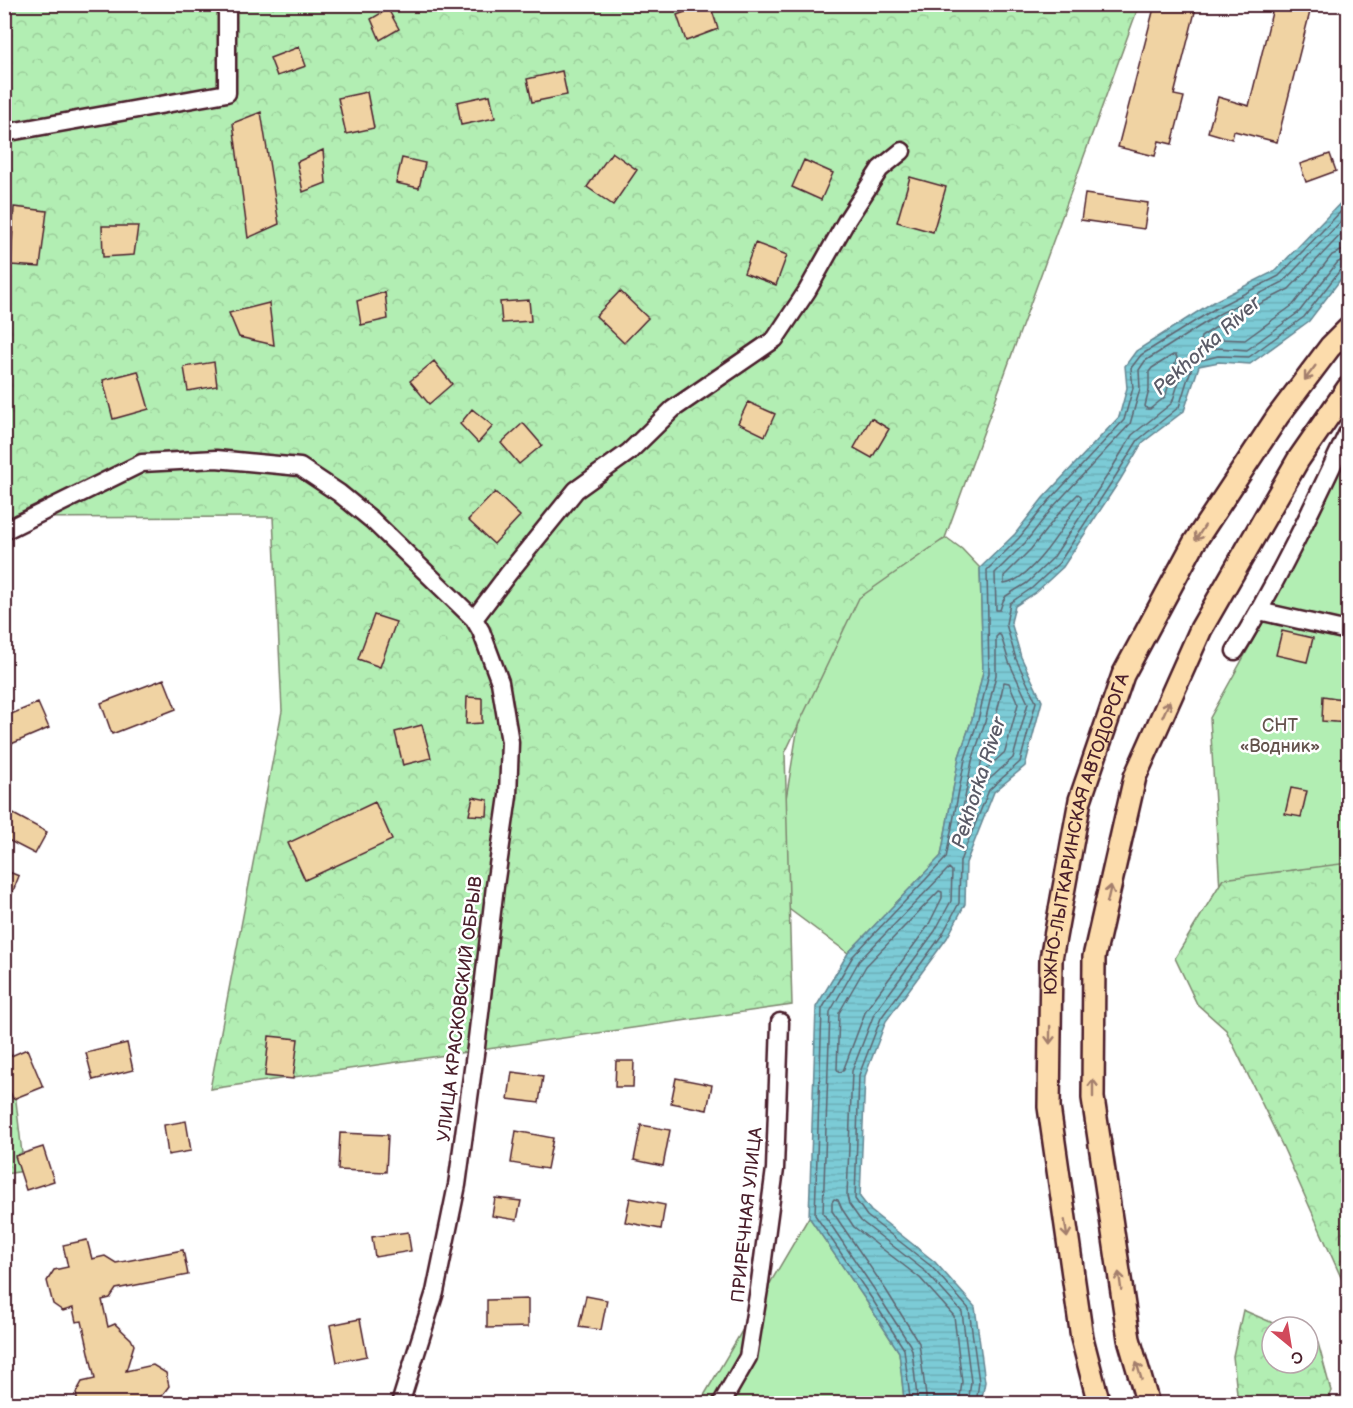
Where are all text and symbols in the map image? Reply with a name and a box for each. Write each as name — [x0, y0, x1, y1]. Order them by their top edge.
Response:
water label: Pekhorka River — [1148, 290, 1267, 401]
one-way arrow — [1304, 365, 1317, 381]
one-way arrow — [1194, 525, 1206, 541]
street label: ЮЖНО-ЛЫТКАРИНСКАЯ АВТОДОРОГА — [1040, 670, 1133, 995]
one-way arrow — [1160, 700, 1172, 718]
water label: Pekhorka River — [947, 713, 1012, 852]
park label: СНТ «Водник» — [1240, 715, 1320, 757]
street label: УЛИЦА КРАСКОВСКИЙ ОБРЫВ — [433, 875, 487, 1143]
one-way arrow — [1103, 885, 1115, 904]
one-way arrow — [1044, 1025, 1056, 1045]
one-way arrow — [1087, 1078, 1099, 1098]
street label: ПРИРЕЧНАЯ УЛИЦА — [727, 1126, 767, 1304]
one-way arrow — [1061, 1218, 1072, 1238]
one-way arrow — [1115, 1271, 1126, 1291]
north arrow — [1260, 1315, 1320, 1375]
text: С — [1287, 1346, 1306, 1368]
one-way arrow — [1133, 1362, 1144, 1381]

